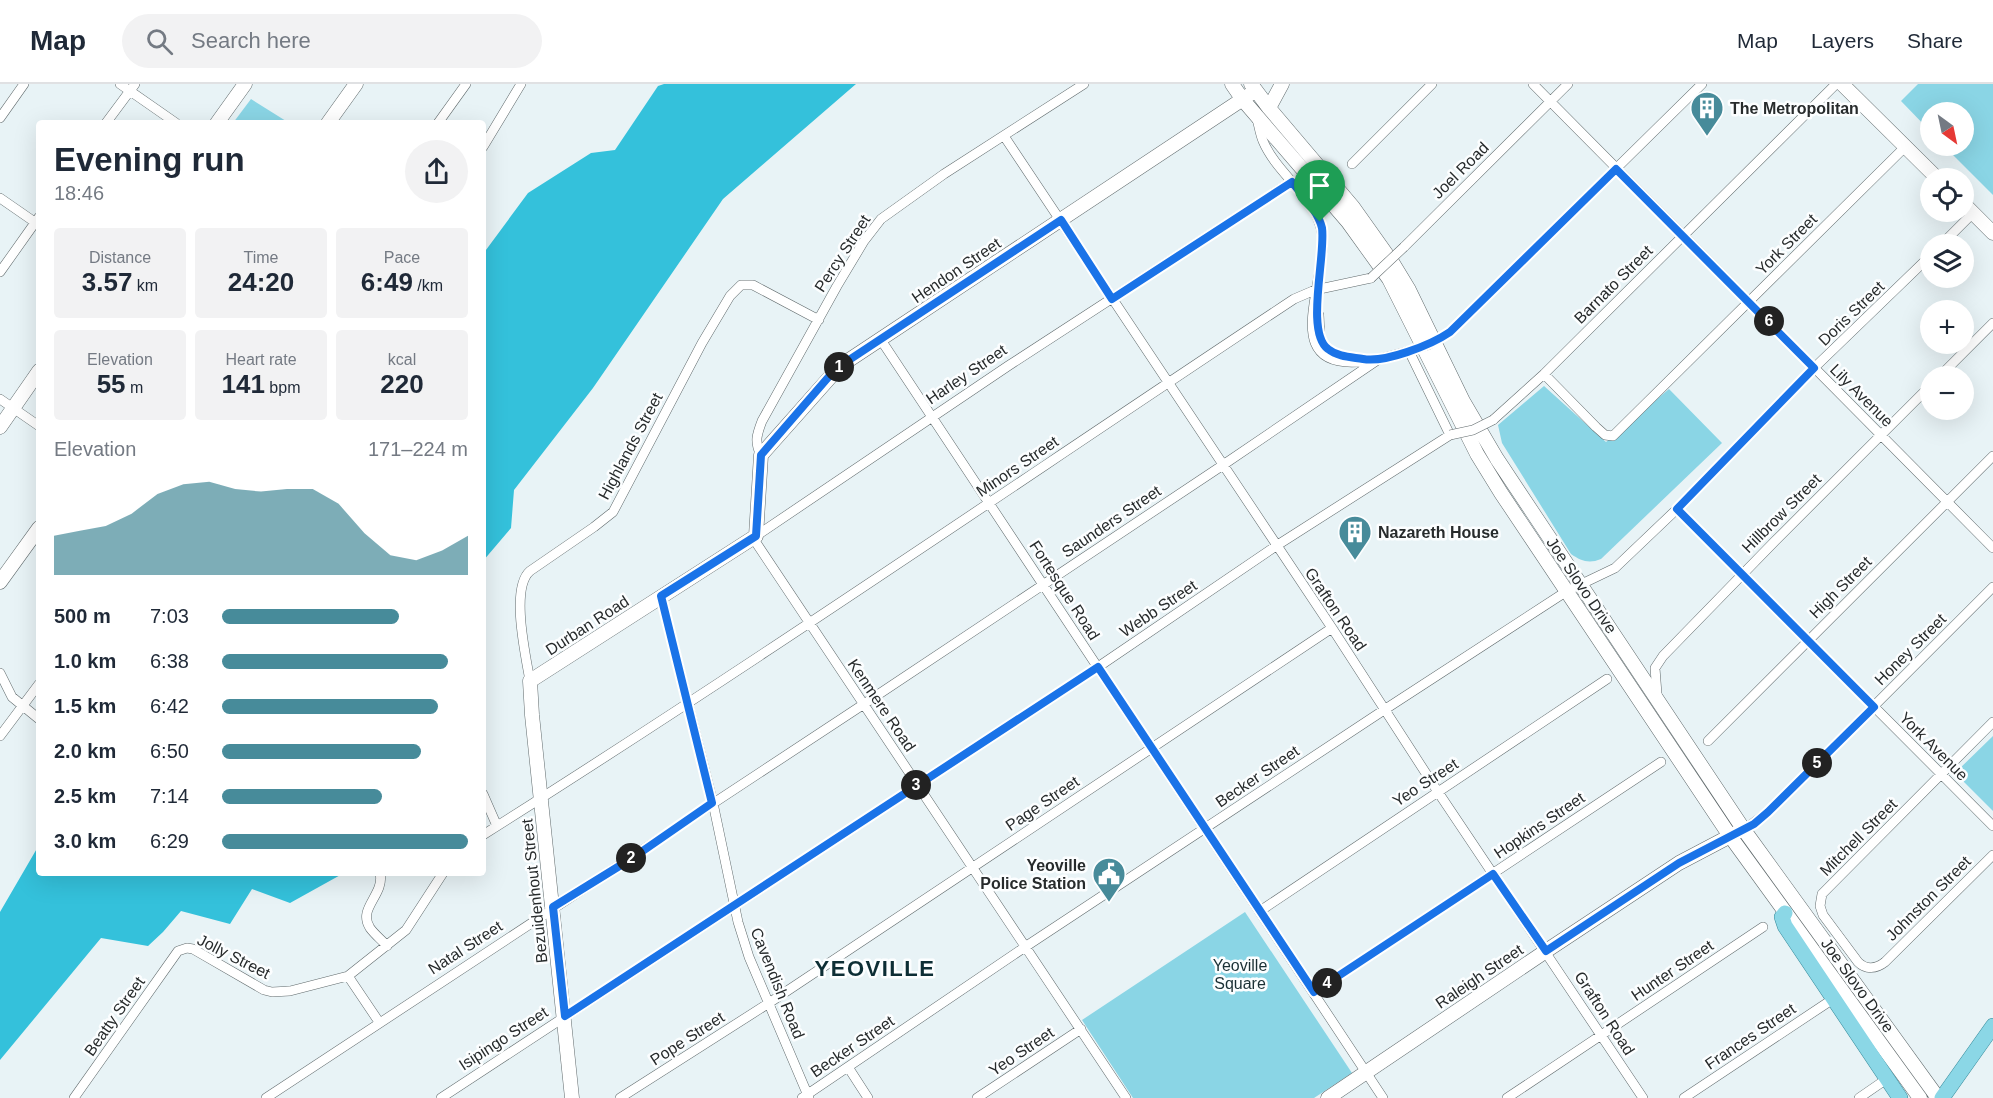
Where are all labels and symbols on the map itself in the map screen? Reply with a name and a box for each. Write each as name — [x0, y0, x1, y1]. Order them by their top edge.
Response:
building icon: The Metropolitan — [1689, 90, 1725, 137]
place label: The Metropolitan — [1730, 100, 1859, 117]
north arrow — [1920, 102, 1974, 156]
street label: Joel Road — [1429, 139, 1492, 202]
pin — [1294, 160, 1345, 222]
street label: York Street — [1753, 210, 1821, 278]
street label: Percy Street — [811, 211, 874, 295]
street label: Hendon Street — [909, 234, 1004, 306]
street label: Barnato Street — [1571, 241, 1656, 327]
street label: Doris Street — [1815, 278, 1888, 349]
pin: 6 — [1754, 306, 1784, 336]
street label: Harley Street — [923, 341, 1010, 408]
pin: 1 — [824, 352, 854, 382]
street label: Lily Avenue — [1827, 361, 1897, 430]
street label: Highlands Street — [595, 390, 666, 502]
street label: Minors Street — [973, 432, 1062, 500]
street label: Hillbrow Street — [1739, 470, 1825, 556]
street label: Saunders Street — [1059, 482, 1164, 561]
building icon: Nazareth House — [1337, 514, 1373, 561]
place label: Nazareth House — [1378, 524, 1499, 541]
street label: Joe Slovo Drive — [1543, 534, 1620, 637]
street label: Fortesque Road — [1026, 538, 1103, 643]
street label: High Street — [1806, 553, 1875, 622]
street label: Grafton Road — [1302, 565, 1369, 654]
street label: Webb Street — [1117, 576, 1200, 640]
street label: Durban Road — [543, 592, 632, 658]
street label: Honey Street — [1871, 610, 1950, 688]
street label: Kenmere Road — [844, 656, 919, 755]
street label: York Avenue — [1896, 709, 1971, 784]
street label: Becker Street — [1212, 742, 1303, 811]
pin: 5 — [1802, 748, 1832, 778]
street label: Yeo Street — [1390, 755, 1461, 810]
pin: 3 — [901, 770, 931, 800]
street label: Page Street — [1002, 772, 1083, 834]
street label: Hopkins Street — [1491, 789, 1588, 862]
street label: Mitchell Street — [1817, 795, 1901, 879]
street label: Bezuidenhout Street — [518, 817, 551, 964]
pin: 2 — [616, 843, 646, 873]
street label: Johnston Street — [1883, 852, 1974, 944]
public building icon: Yeoville Police Station — [1091, 856, 1127, 903]
place label: Yeoville Police Station — [980, 857, 1086, 892]
street label: Natal Street — [425, 917, 506, 978]
street label: Cavendish Road — [747, 925, 808, 1041]
street label: Jolly Street — [195, 931, 273, 982]
street label: Joe Slovo Drive — [1818, 935, 1897, 1036]
street label: Hunter Street — [1628, 936, 1717, 1004]
street label: Raleigh Street — [1432, 941, 1527, 1012]
district label: YEOVILLE — [815, 956, 935, 981]
park label: Yeoville Square — [1213, 957, 1267, 992]
pin: 4 — [1312, 968, 1342, 998]
street label: Grafton Road — [1571, 968, 1638, 1058]
street label: Beatty Street — [81, 973, 148, 1059]
street label: Frances Street — [1702, 1000, 1799, 1073]
street label: Isipingo Street — [456, 1003, 551, 1073]
street label: Pope Street — [647, 1008, 728, 1069]
street label: Becker Street — [807, 1012, 898, 1081]
street label: Yeo Street — [986, 1023, 1057, 1079]

